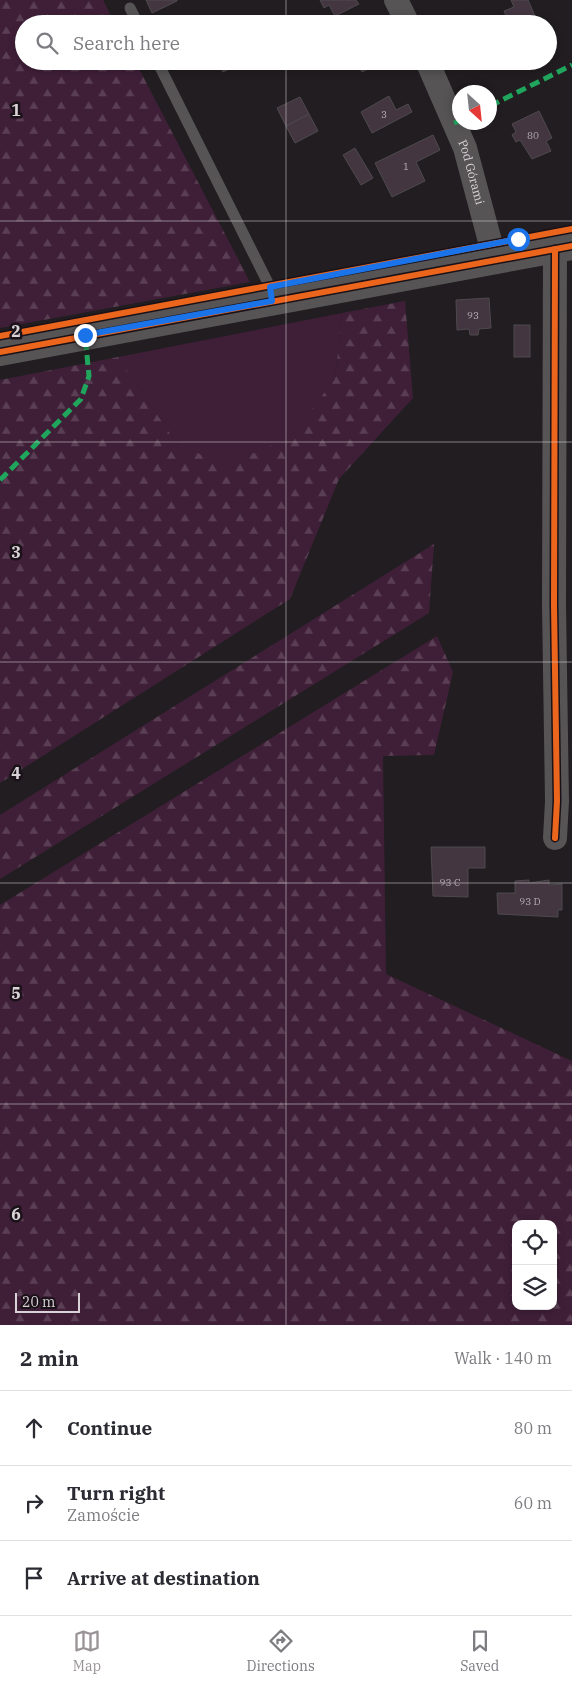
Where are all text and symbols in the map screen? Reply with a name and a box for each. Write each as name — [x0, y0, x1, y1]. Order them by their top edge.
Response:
search box — [15, 15, 557, 70]
icon: search — [33, 29, 61, 57]
text: Search here — [73, 31, 180, 55]
north arrow — [452, 85, 497, 130]
text: 1 — [11, 100, 21, 120]
house number: 3 — [381, 108, 387, 121]
house number: 80 — [527, 129, 539, 142]
street label: Pod Górami — [455, 137, 488, 206]
house number: 1 — [403, 160, 409, 173]
route start — [507, 228, 530, 251]
house number: 93 — [467, 309, 479, 322]
text: 2 — [11, 321, 21, 341]
route end — [74, 324, 97, 347]
text: 3 — [11, 542, 21, 562]
text: 4 — [11, 763, 21, 783]
house number: 93 C — [440, 876, 460, 889]
house number: 93 D — [519, 895, 541, 908]
text: 5 — [11, 983, 21, 1003]
text: 6 — [11, 1204, 21, 1224]
map controls — [512, 1220, 557, 1310]
button: locate — [512, 1220, 557, 1265]
button: layers — [512, 1265, 557, 1310]
scale bar — [15, 1290, 80, 1313]
text: 20 m — [22, 1293, 55, 1311]
text: 2 min — [20, 1344, 79, 1372]
text: Walk · 140 m — [454, 1348, 552, 1368]
icon: ahead — [20, 1414, 48, 1442]
text: Continue — [67, 1416, 152, 1440]
text: 80 m — [514, 1418, 552, 1438]
text: Turn right — [67, 1481, 165, 1505]
icon: right — [20, 1489, 48, 1517]
text: 60 m — [514, 1493, 552, 1513]
text: Zamoście — [67, 1505, 140, 1525]
icon: arrive — [20, 1564, 48, 1592]
text: Arrive at destination — [67, 1566, 260, 1590]
tab: Map — [73, 1627, 101, 1675]
tab: Directions — [247, 1627, 315, 1675]
tab: Saved — [460, 1627, 499, 1675]

